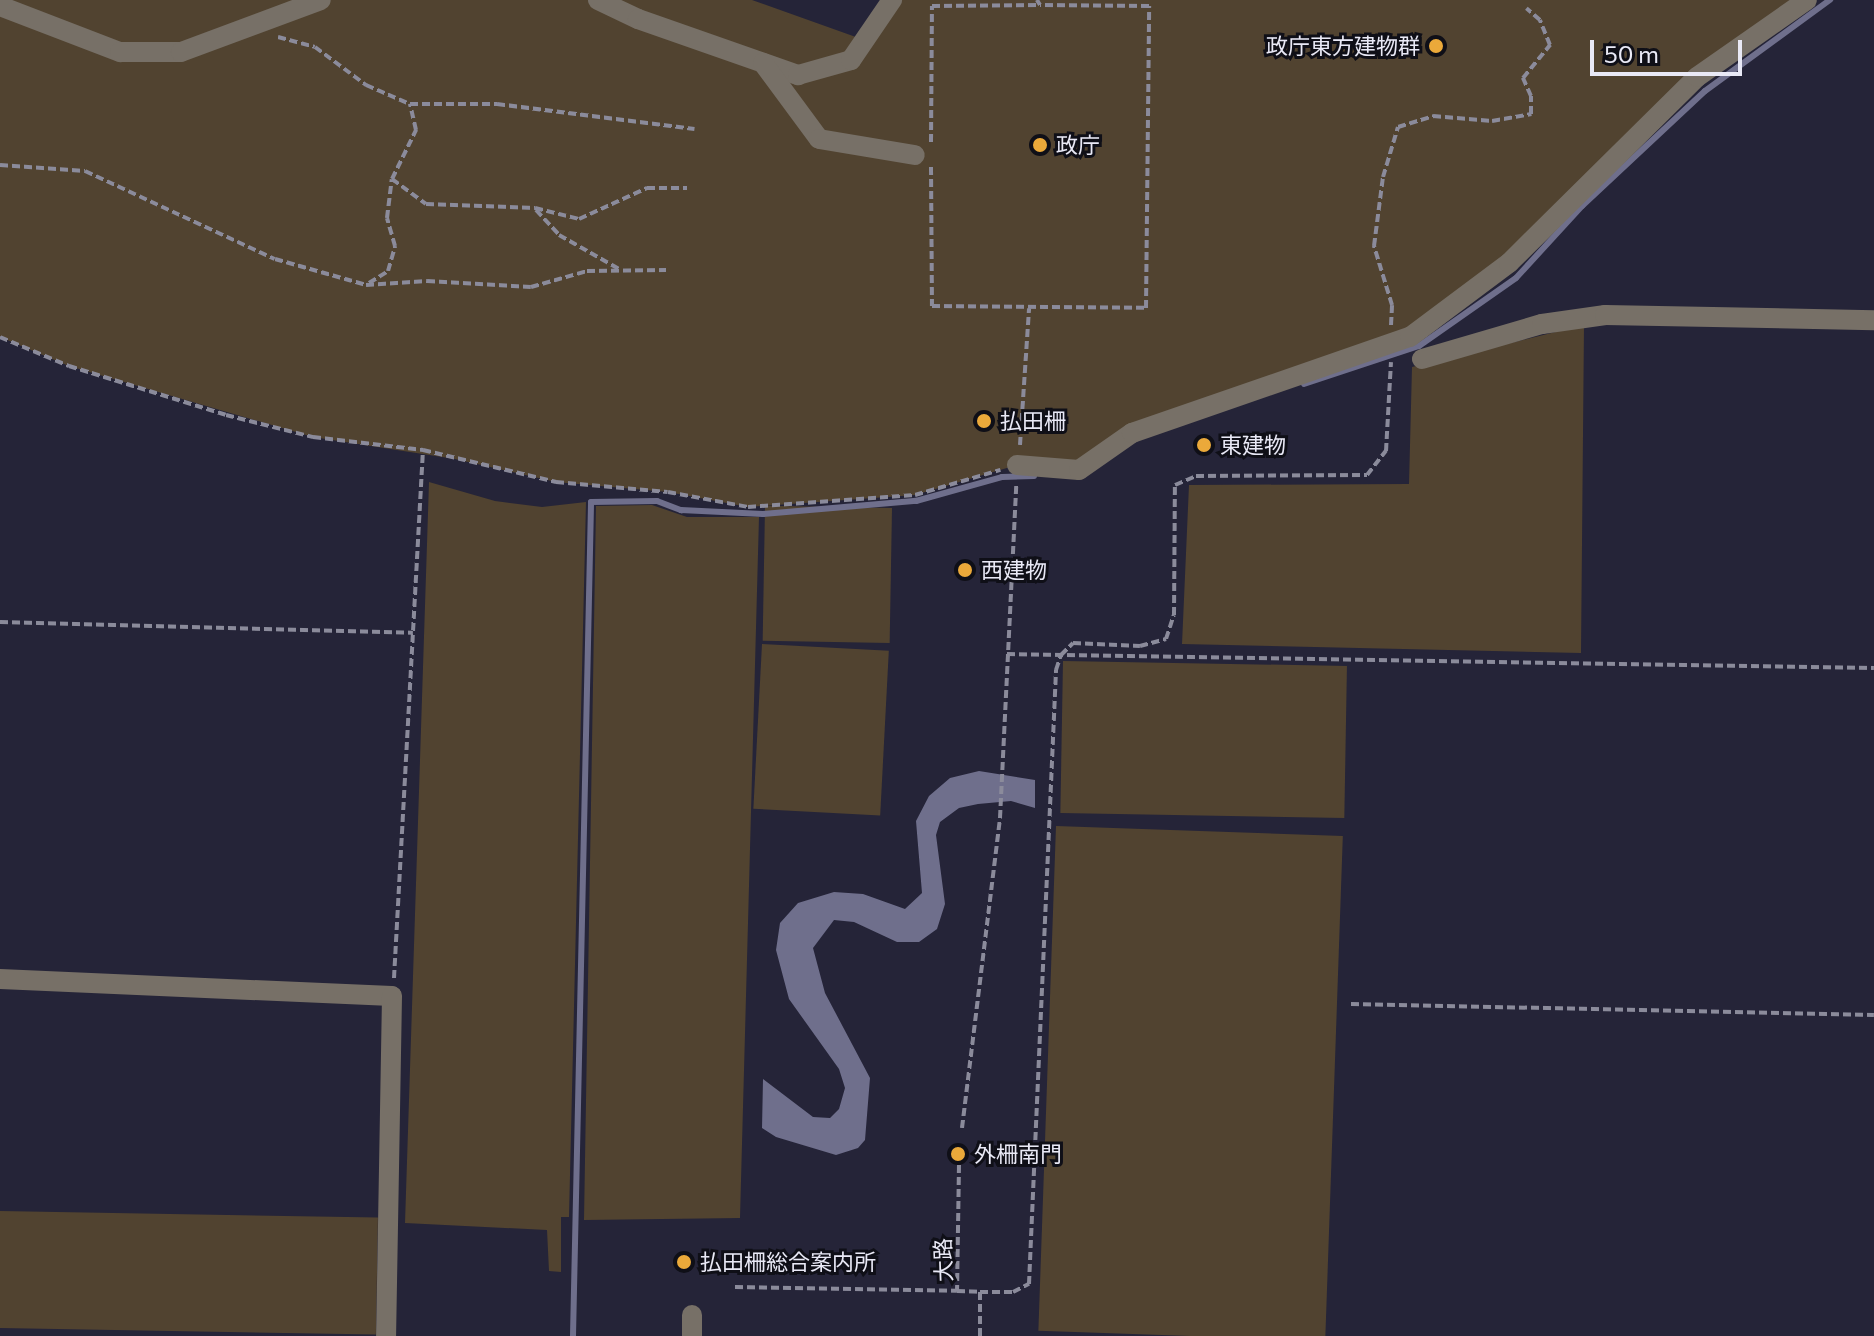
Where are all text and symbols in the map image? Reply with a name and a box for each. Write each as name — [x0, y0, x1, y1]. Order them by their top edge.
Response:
scale bar — [1594, 24, 1746, 74]
place label: 政庁東方建物群 — [1266, 33, 1420, 59]
marker: 政庁東方建物群 — [1427, 37, 1445, 55]
text: 50 m — [1604, 39, 1659, 68]
place label: 政庁 — [1056, 132, 1100, 158]
marker: 政庁 — [1031, 136, 1049, 154]
place label: 払田柵 — [1000, 408, 1066, 434]
marker: 払田柵 — [975, 412, 993, 430]
place label: 東建物 — [1220, 432, 1286, 458]
marker: 東建物 — [1195, 436, 1213, 454]
place label: 西建物 — [981, 557, 1047, 583]
marker: 西建物 — [956, 561, 974, 579]
place label: 外柵南門 — [974, 1141, 1062, 1167]
marker: 外柵南門 — [949, 1145, 967, 1163]
street label: 大路 — [929, 1238, 957, 1282]
place label: 払田柵総合案内所 — [700, 1249, 876, 1275]
marker: 払田柵総合案内所 — [675, 1253, 693, 1271]

